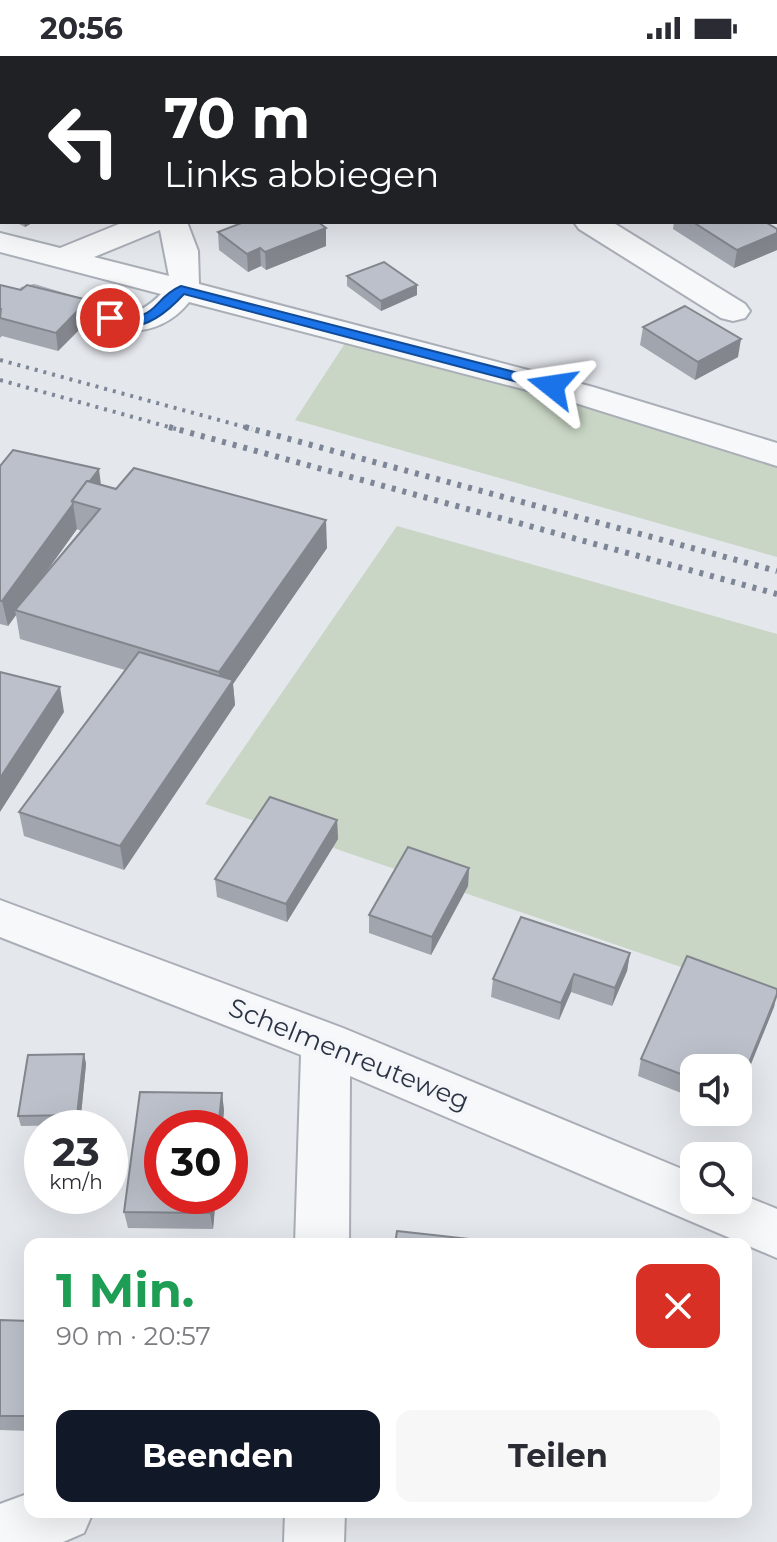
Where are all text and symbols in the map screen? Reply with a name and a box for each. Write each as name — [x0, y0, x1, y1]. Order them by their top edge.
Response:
text: 20:56 — [40, 10, 123, 47]
text: 70 m — [164, 84, 310, 152]
icon: left — [32, 88, 136, 192]
text: Links abbiegen — [164, 152, 439, 196]
pin — [76, 284, 144, 352]
icon: arrive — [88, 296, 132, 340]
position arrow — [510, 344, 594, 428]
street label: Schelmenreuteweg — [224, 991, 474, 1117]
map controls — [680, 1054, 752, 1214]
button: sound — [680, 1054, 752, 1126]
speed limit sign: 30 — [144, 1110, 248, 1214]
text: 23 — [52, 1127, 100, 1176]
button: search — [680, 1142, 752, 1214]
text: km/h — [49, 1170, 103, 1194]
text: 1 Min. — [56, 1261, 194, 1319]
button: close — [636, 1264, 720, 1348]
text: 90 m · 20:57 — [56, 1320, 211, 1352]
button: Beenden — [56, 1410, 380, 1502]
button: Teilen — [396, 1410, 720, 1502]

